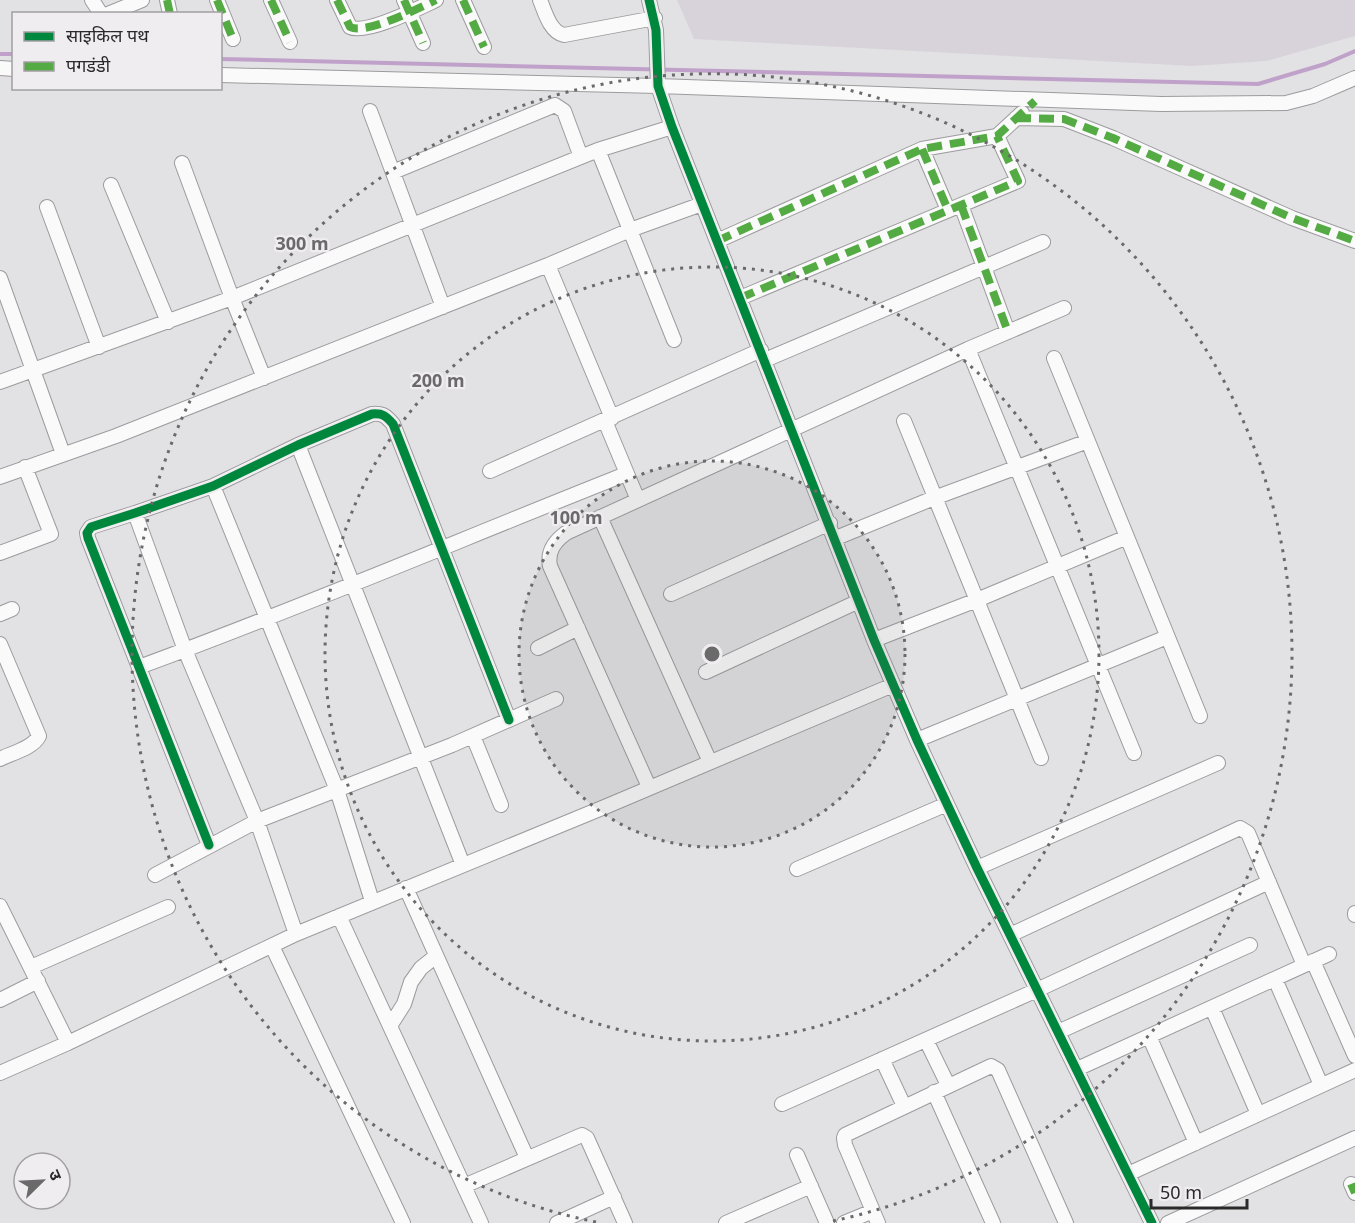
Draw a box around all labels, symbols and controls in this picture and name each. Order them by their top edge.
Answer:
legend [12,12,222,90]
text: साइकिल पथ [66,23,149,47]
text: पगडंडी [66,53,111,77]
text: 300 m [275,231,329,255]
text: 200 m [411,368,465,392]
text: 100 m [549,505,603,529]
centre of rings [702,644,722,664]
north arrow [12,1151,72,1211]
text: उ [44,1166,68,1184]
scale bar [1151,1172,1247,1210]
text: 50 m [1160,1180,1202,1204]

